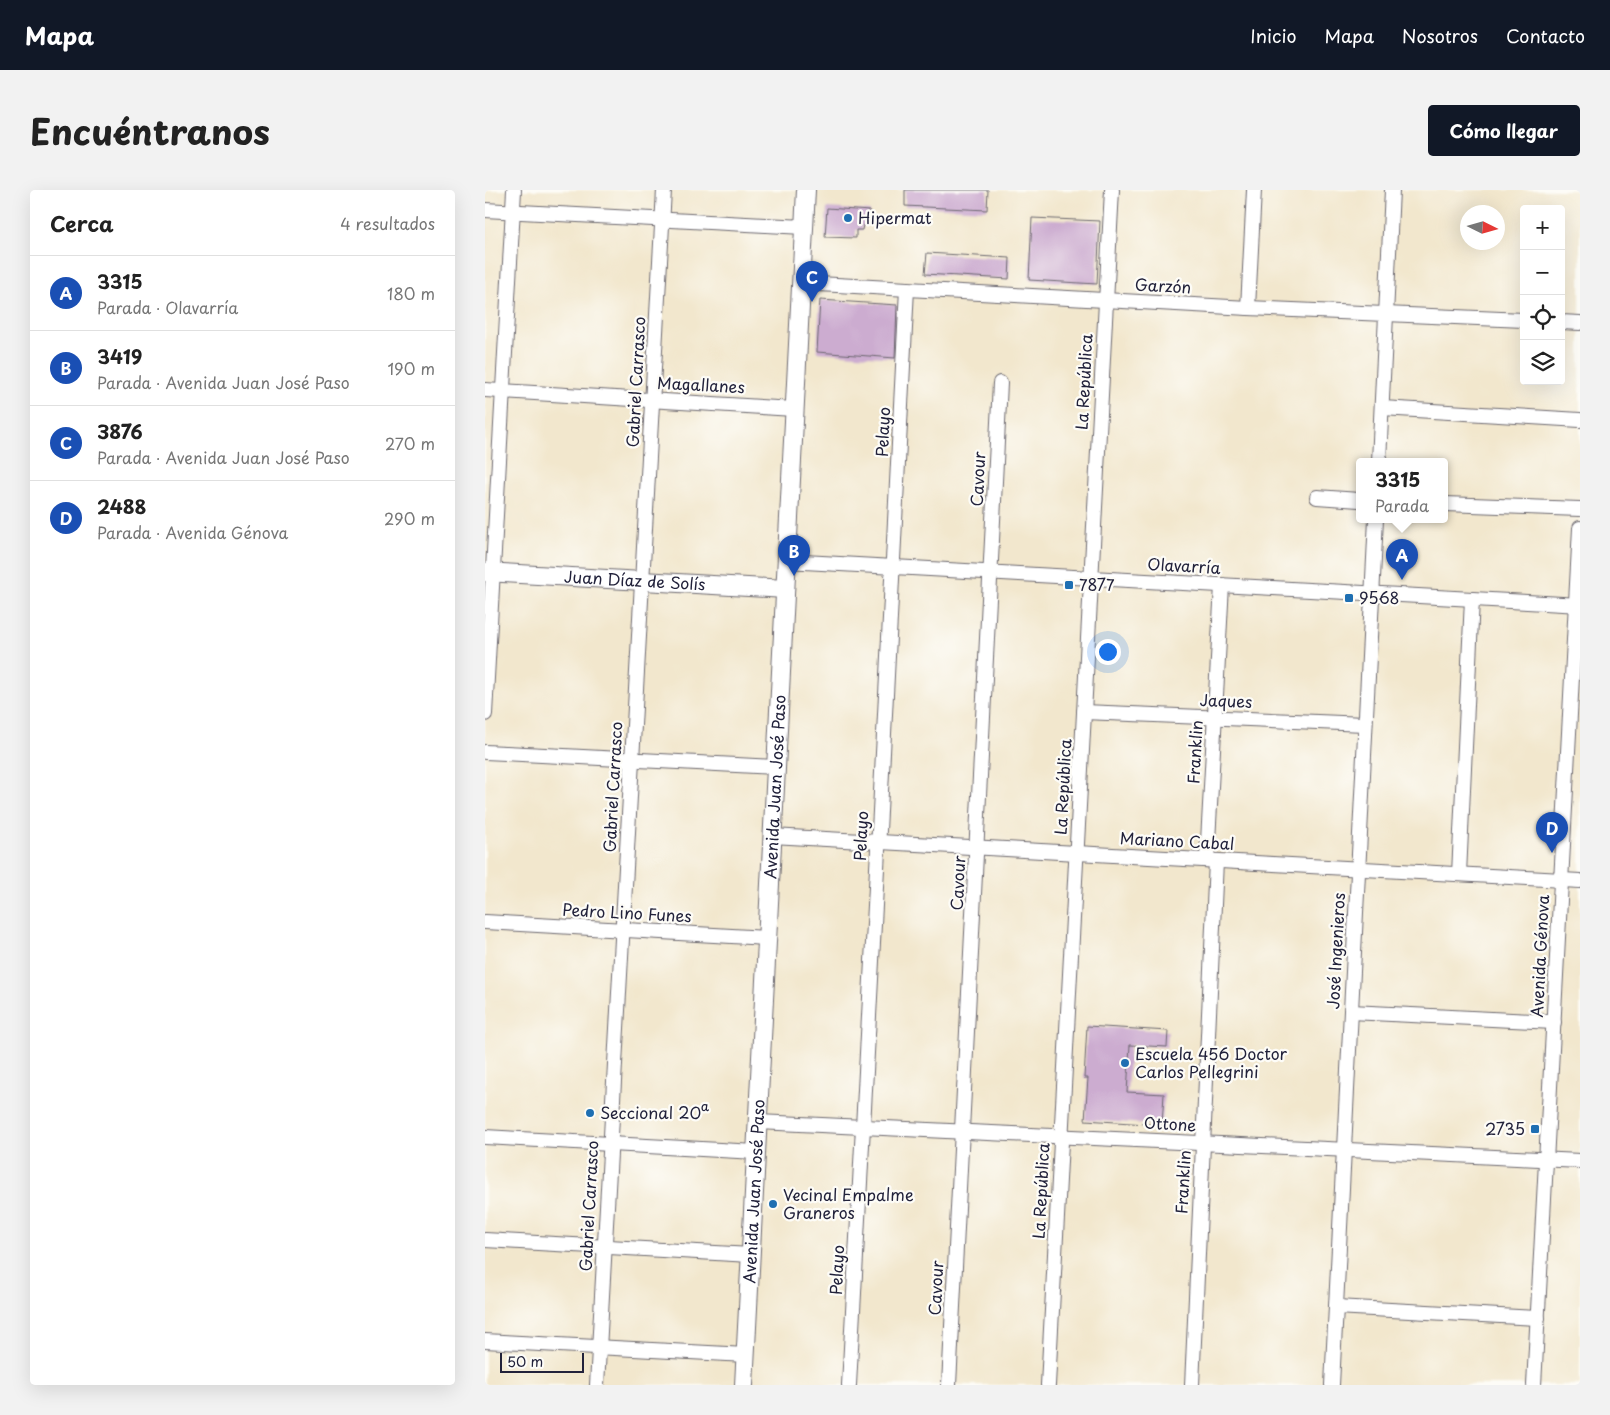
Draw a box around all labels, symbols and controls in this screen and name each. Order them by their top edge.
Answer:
text: Mapa [25,17,94,53]
text: Inicio [1250,22,1297,49]
text: Mapa [1325,22,1374,49]
text: Nosotros [1402,22,1478,49]
text: Contacto [1506,22,1585,49]
text: Encuéntranos [30,104,270,157]
button: Cómo llegar [1428,105,1580,156]
place label: Hipermat [858,205,932,229]
north arrow [1460,205,1505,250]
map controls [1520,205,1565,385]
button: + [1520,205,1565,250]
text: Cerca [50,207,114,239]
text: 4 resultados [340,211,435,235]
marker: Hipermat [842,212,854,224]
button: − [1520,250,1565,295]
pin: C [796,261,828,302]
text: 3315 [97,267,143,295]
street label: Garzón [1134,272,1192,298]
text: A [60,281,72,305]
text: 180 m [387,281,435,305]
text: Parada · Olavarría [97,295,238,319]
button: locate [1520,295,1565,340]
street label: Gabriel Carrasco [620,316,650,448]
street label: La República [1069,333,1098,431]
button: layers [1520,340,1565,385]
text: 3419 [97,342,142,370]
text: B [61,356,71,380]
text: 190 m [387,356,435,380]
text: Parada · Avenida Juan José Paso [97,370,350,394]
street label: Magallanes [657,370,746,398]
street label: Pelayo [869,406,895,458]
text: 3876 [97,417,143,445]
text: C [60,431,72,455]
text: 270 m [385,431,435,455]
text: Parada · Avenida Juan José Paso [97,445,350,469]
street label: Cavour [964,450,990,507]
popup [1356,458,1448,523]
text: 3315 [1375,465,1421,493]
text: 2488 [97,492,147,520]
text: Parada [1375,493,1429,517]
text: D [60,506,72,530]
text: 290 m [384,506,435,530]
text: Parada · Avenida Génova [97,520,288,544]
pin: B [778,535,810,576]
pin: A [1386,539,1418,580]
street label: Olavarría [1147,551,1221,579]
street label: Juan Díaz de Solís [563,564,706,595]
place label: 7877 [1079,572,1115,596]
marker: 7877 [1063,579,1075,591]
place label: 9568 [1359,585,1400,609]
marker: 9568 [1343,592,1355,604]
your location [1095,639,1121,665]
street label: Jaques [1199,687,1253,713]
street label: Avenida Juan José Paso [757,694,791,879]
street label: Franklin [1180,720,1208,784]
street label: Gabriel Carrasco [597,721,627,853]
street label: La República [1048,738,1077,836]
street label: Pelayo [847,810,873,862]
pin: D [1536,812,1568,853]
street label: Mariano Cabal [1119,825,1235,855]
street label: Cavour [944,854,970,911]
street label: José Ingenieros [1320,892,1350,1010]
street label: Avenida Génova [1524,894,1554,1018]
street label: Pedro Lino Funes [562,897,692,927]
place label: Escuela 456 Doctor Carlos Pellegrini [1135,1041,1288,1083]
marker: Escuela 456 Doctor Carlos Pellegrini [1119,1057,1131,1069]
street label: Avenida Juan José Paso [736,1098,770,1284]
place label: Seccional 20ª [600,1100,709,1124]
marker: Seccional 20ª [584,1107,596,1119]
street label: Ottone [1143,1110,1197,1136]
place label: 2735 [1485,1116,1525,1140]
marker: 2735 [1529,1123,1541,1135]
street label: Gabriel Carrasco [573,1140,603,1272]
street label: La República [1026,1142,1055,1240]
street label: Franklin [1168,1150,1196,1214]
place label: Vecinal Empalme Graneros [783,1182,914,1224]
marker: Vecinal Empalme Graneros [767,1198,779,1210]
street label: Pelayo [823,1244,849,1296]
street label: Cavour [922,1259,948,1316]
scale bar [500,1350,584,1373]
text: 50 m [507,1351,543,1372]

